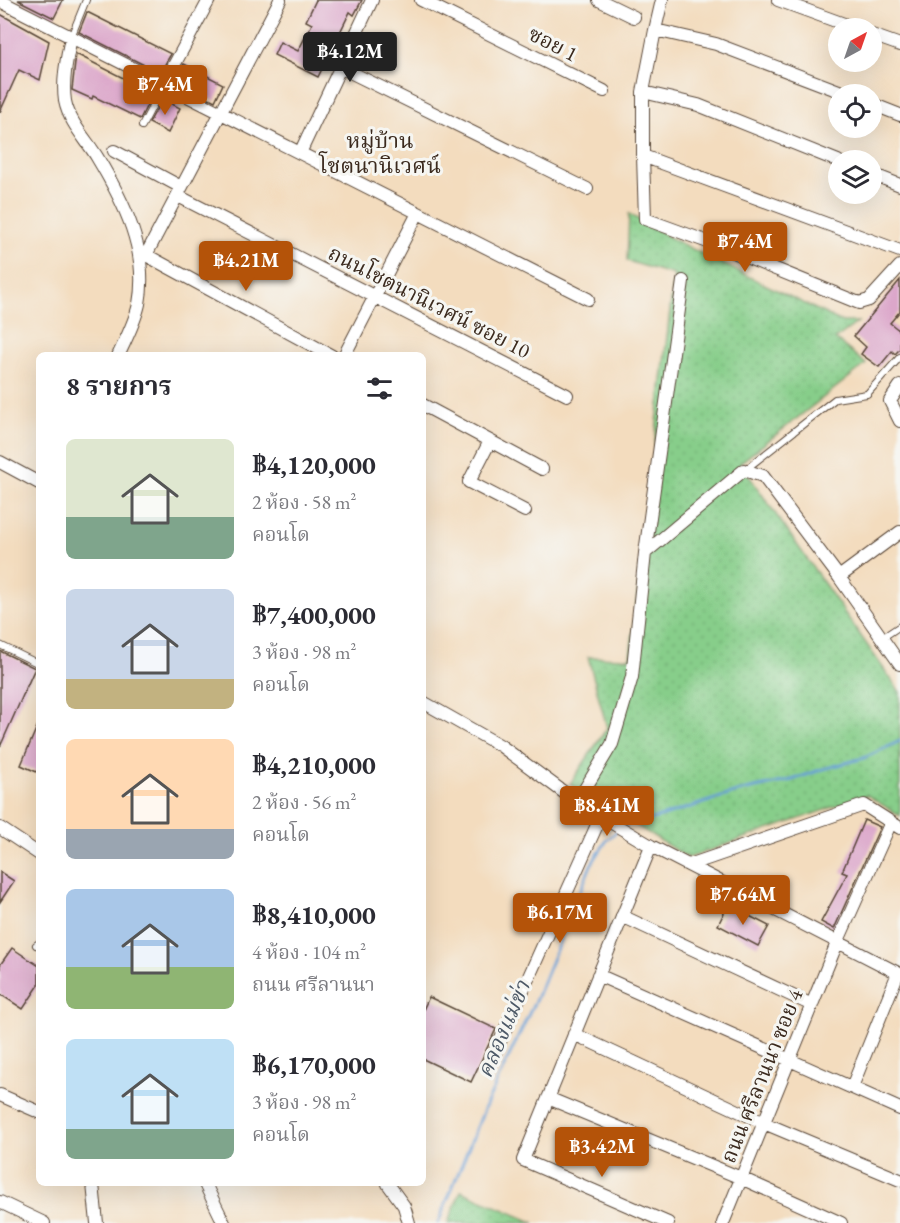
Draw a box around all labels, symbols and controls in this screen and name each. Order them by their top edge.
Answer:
north arrow [828,18,882,72]
map controls [828,18,882,204]
street label: ซอย 1 [524,20,582,67]
pin: ฿4.12M [301,32,399,83]
text: ฿4.12M [317,38,383,64]
pin: ฿7.4M [123,65,207,116]
text: ฿7.4M [137,71,193,97]
button: locate [828,84,882,138]
district label: หมู่บ้าน โชตนานิเวศน์ [318,126,441,180]
button: layers [828,150,882,204]
pin: ฿7.4M [703,222,787,273]
text: ฿7.4M [717,228,773,254]
street label: ถนนโชตนานิเวศน์ ซอย 10 [324,238,535,364]
pin: ฿4.21M [197,241,295,292]
text: ฿4.21M [213,247,279,273]
text: 8 รายการ [66,369,172,403]
icon: filters [363,372,396,405]
text: ฿4,120,000 [252,448,376,482]
icon: home [114,463,186,535]
text: 2 ห้อง · 58 m² [252,489,357,515]
text: คอนโด [252,521,310,547]
text: ฿7,400,000 [252,598,376,632]
icon: home [114,613,186,685]
text: 3 ห้อง · 98 m² [252,639,357,665]
text: คอนโด [252,671,310,697]
text: ฿4,210,000 [252,748,376,782]
icon: home [114,763,186,835]
pin: ฿8.41M [558,786,656,837]
text: 2 ห้อง · 56 m² [252,789,357,815]
text: ฿8.41M [574,792,640,818]
text: คอนโด [252,821,310,847]
pin: ฿7.64M [694,875,792,926]
text: ฿7.64M [710,881,776,907]
pin: ฿6.17M [511,893,609,944]
text: ฿8,410,000 [252,898,376,932]
text: ฿6.17M [527,899,593,925]
icon: home [114,913,186,985]
text: 4 ห้อง · 104 m² [252,939,366,965]
text: ถนน ศรีลานนา [252,971,375,997]
water label: คลองแม่ข่า [470,975,537,1082]
street label: ถนน ศรีลานนา ซอย 4 [714,984,809,1167]
text: ฿6,170,000 [252,1048,376,1082]
icon: home [114,1063,186,1135]
text: 3 ห้อง · 98 m² [252,1089,357,1115]
text: คอนโด [252,1121,310,1147]
pin: ฿3.42M [553,1127,651,1178]
text: ฿3.42M [569,1133,635,1159]

